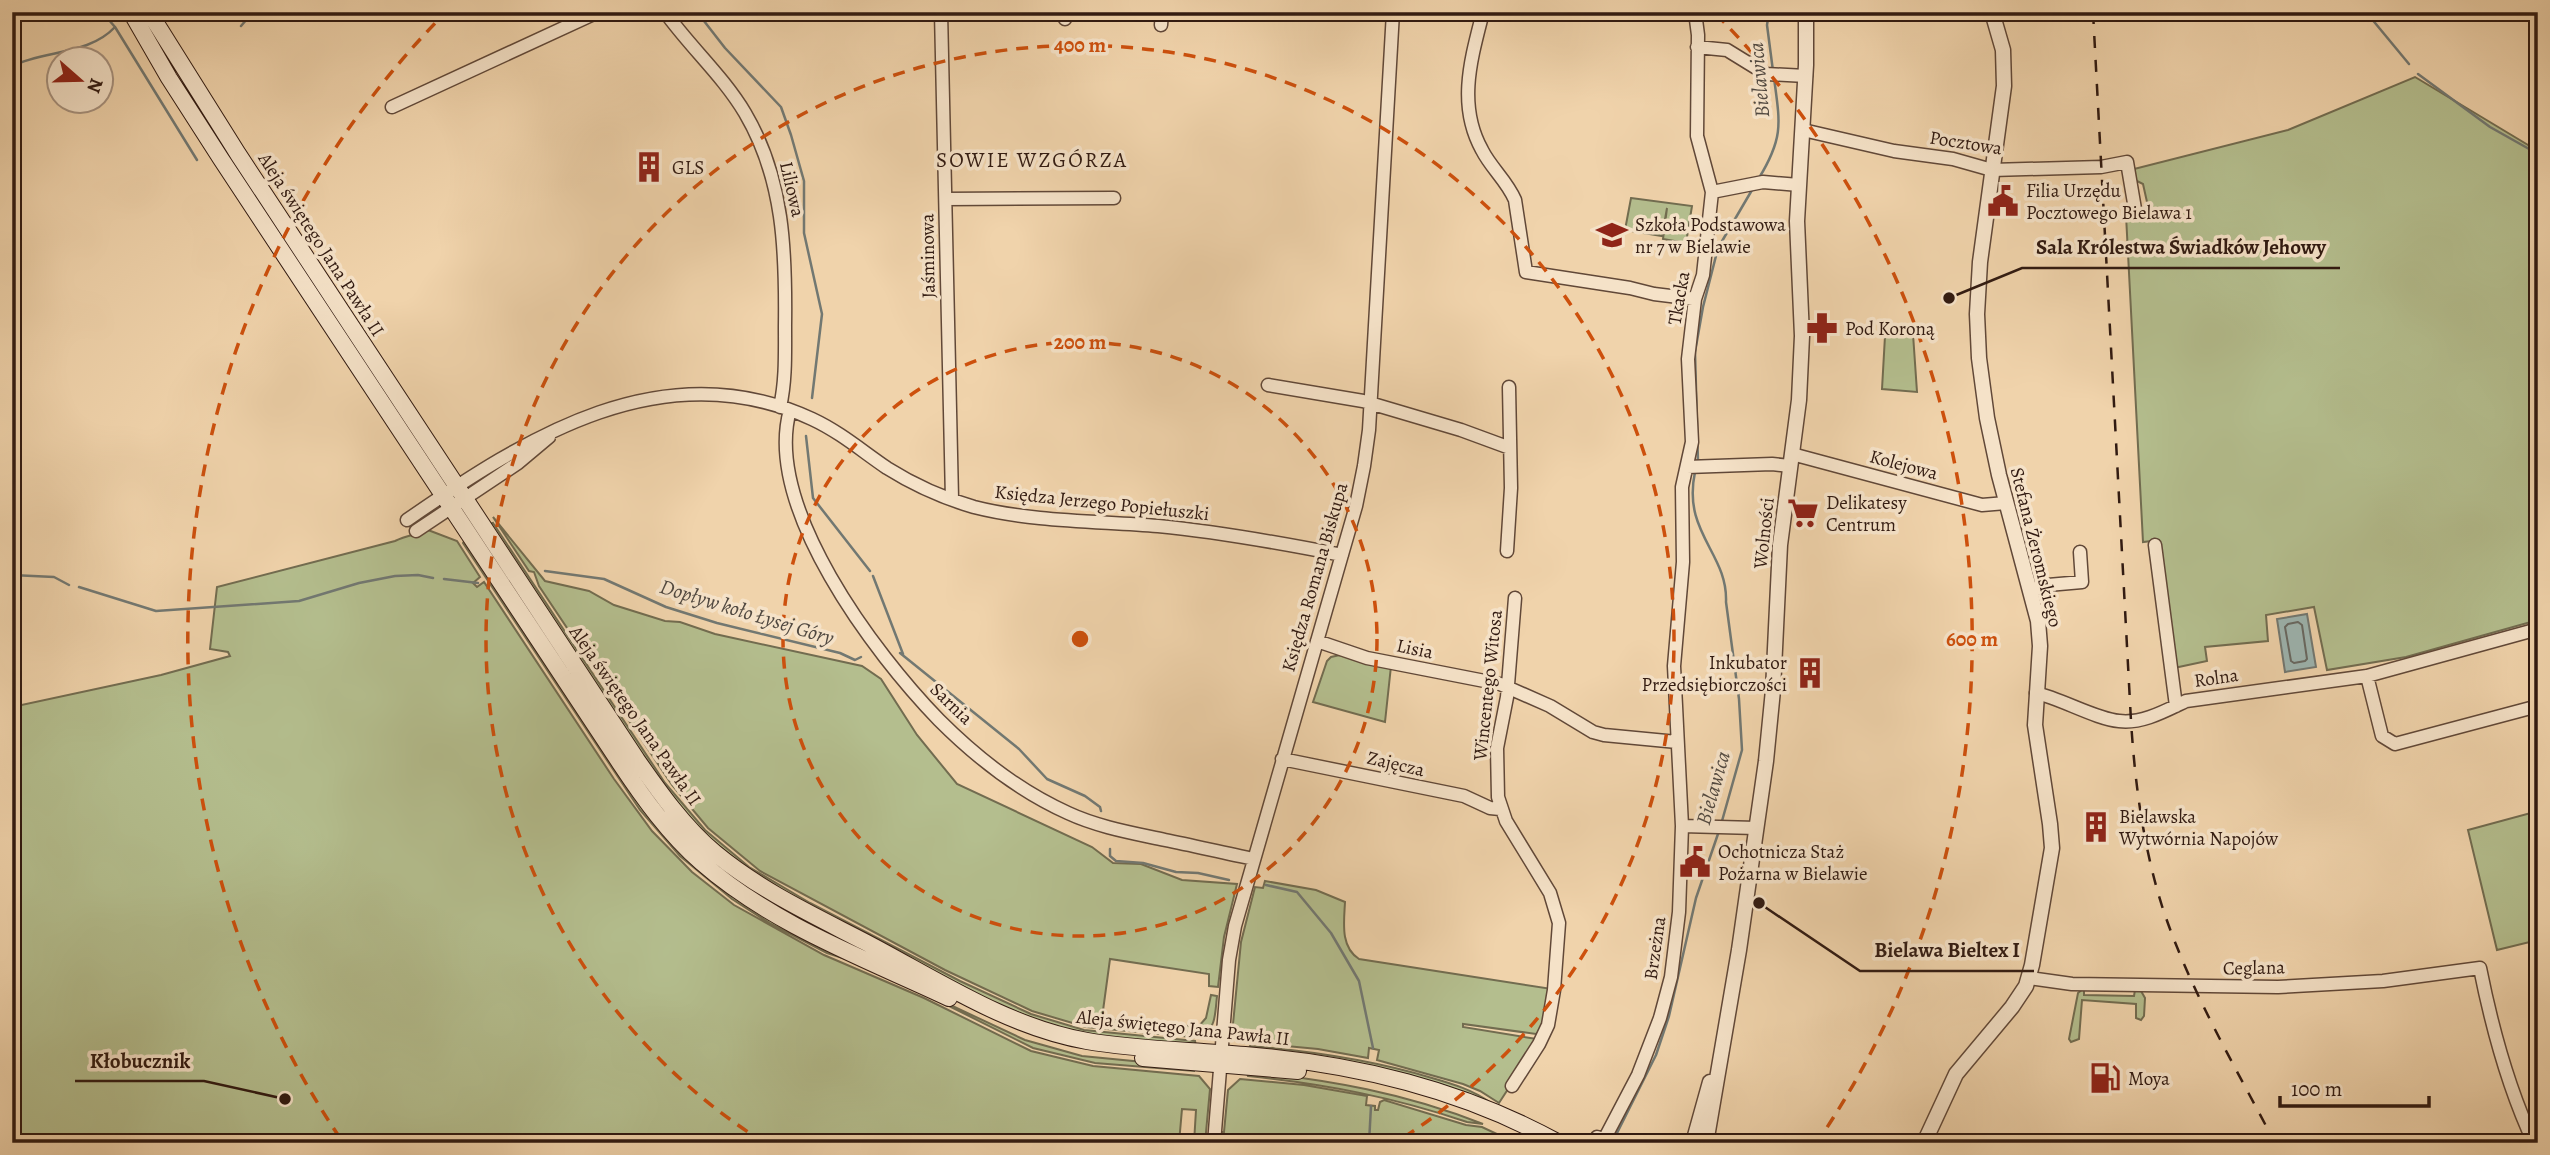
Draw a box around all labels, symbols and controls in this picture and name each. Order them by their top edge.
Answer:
text: 400 m [1054,31,1107,59]
water label: Bielawica [1742,41,1776,119]
north arrow [46,46,116,116]
text: N [80,75,110,97]
street label: Pocztowa [1928,124,2004,162]
district label: SOWIE WZGÓRZA [936,146,1128,174]
street label: Aleja świętego Jana Pawła II [251,147,390,342]
building icon: GLS [632,150,666,184]
place label: GLS [672,155,704,181]
street label: Liliowa [773,159,811,220]
place label: Filia Urzędu Pocztowego Bielawa 1 [2026,178,2192,226]
public building icon: Filia Urzędu Pocztowego Bielawa 1 [1986,184,2020,218]
place label: Szkoła Podstawowa nr 7 w Bielawie [1635,212,1786,260]
street label: Jaśminowa [914,213,942,299]
school or university icon: Szkoła Podstawowa nr 7 w Bielawie [1595,218,1629,252]
callout: Sala Królestwa Świadków Jehowy [2022,226,2340,268]
text: Sala Królestwa Świadków Jehowy [2036,233,2327,261]
street label: Tkacka [1661,269,1697,327]
pharmacy icon: Pod Koroną [1805,311,1839,345]
place label: Pod Koroną [1845,316,1935,342]
text: 200 m [1054,328,1107,356]
street label: Kolejowa [1867,443,1941,487]
street label: Stefana Żeromskiego [2004,465,2068,630]
street label: Księdza Jerzego Popiełuszki [993,479,1210,527]
street label: Księdza Romana Biskupa [1275,479,1355,675]
place label: Delikatesy Centrum [1826,490,1907,538]
street label: Wolności [1747,496,1781,571]
supermarket icon: Delikatesy Centrum [1786,496,1820,530]
water label: Dopływ koło Łysej Góry [657,572,837,652]
street label: Wincentego Witosa [1467,608,1509,763]
street label: Aleja świętego Jana Pawła II [562,619,707,811]
text: 600 m [1946,625,1998,653]
centre of rings [1068,627,1092,651]
street label: Lisia [1394,632,1436,666]
place label: Inkubator Przedsiębiorczości [1642,650,1787,698]
building icon: Inkubator Przedsiębiorczości [1793,656,1827,690]
street label: Rolna [2192,662,2240,694]
street label: Sarnia [924,677,979,731]
street label: Zajęcza [1364,745,1427,783]
water label: Bielawica [1689,748,1737,828]
place label: Bielawska Wytwórnia Napojów [2118,804,2279,852]
building icon: Bielawska Wytwórnia Napojów [2079,810,2113,844]
place label: Ochotnicza Staż Pożarna w Bielawie [1718,839,1868,887]
public building icon: Ochotnicza Staż Pożarna w Bielawie [1678,845,1712,879]
street label: Brzeżna [1638,915,1672,981]
callout: Bielawa Bieltex I [1860,929,2034,971]
text: Bielawa Bieltex I [1874,936,2020,964]
street label: Ceglana [2223,954,2285,982]
street label: Aleja świętego Jana Pawła II [1074,1004,1291,1052]
callout: Kłobucznik [75,1039,204,1081]
text: Kłobucznik [90,1047,190,1075]
fuel station icon: Moya [2088,1061,2122,1095]
scale bar [2280,1064,2429,1108]
place label: Moya [2128,1066,2170,1092]
text: 100 m [2291,1075,2342,1103]

